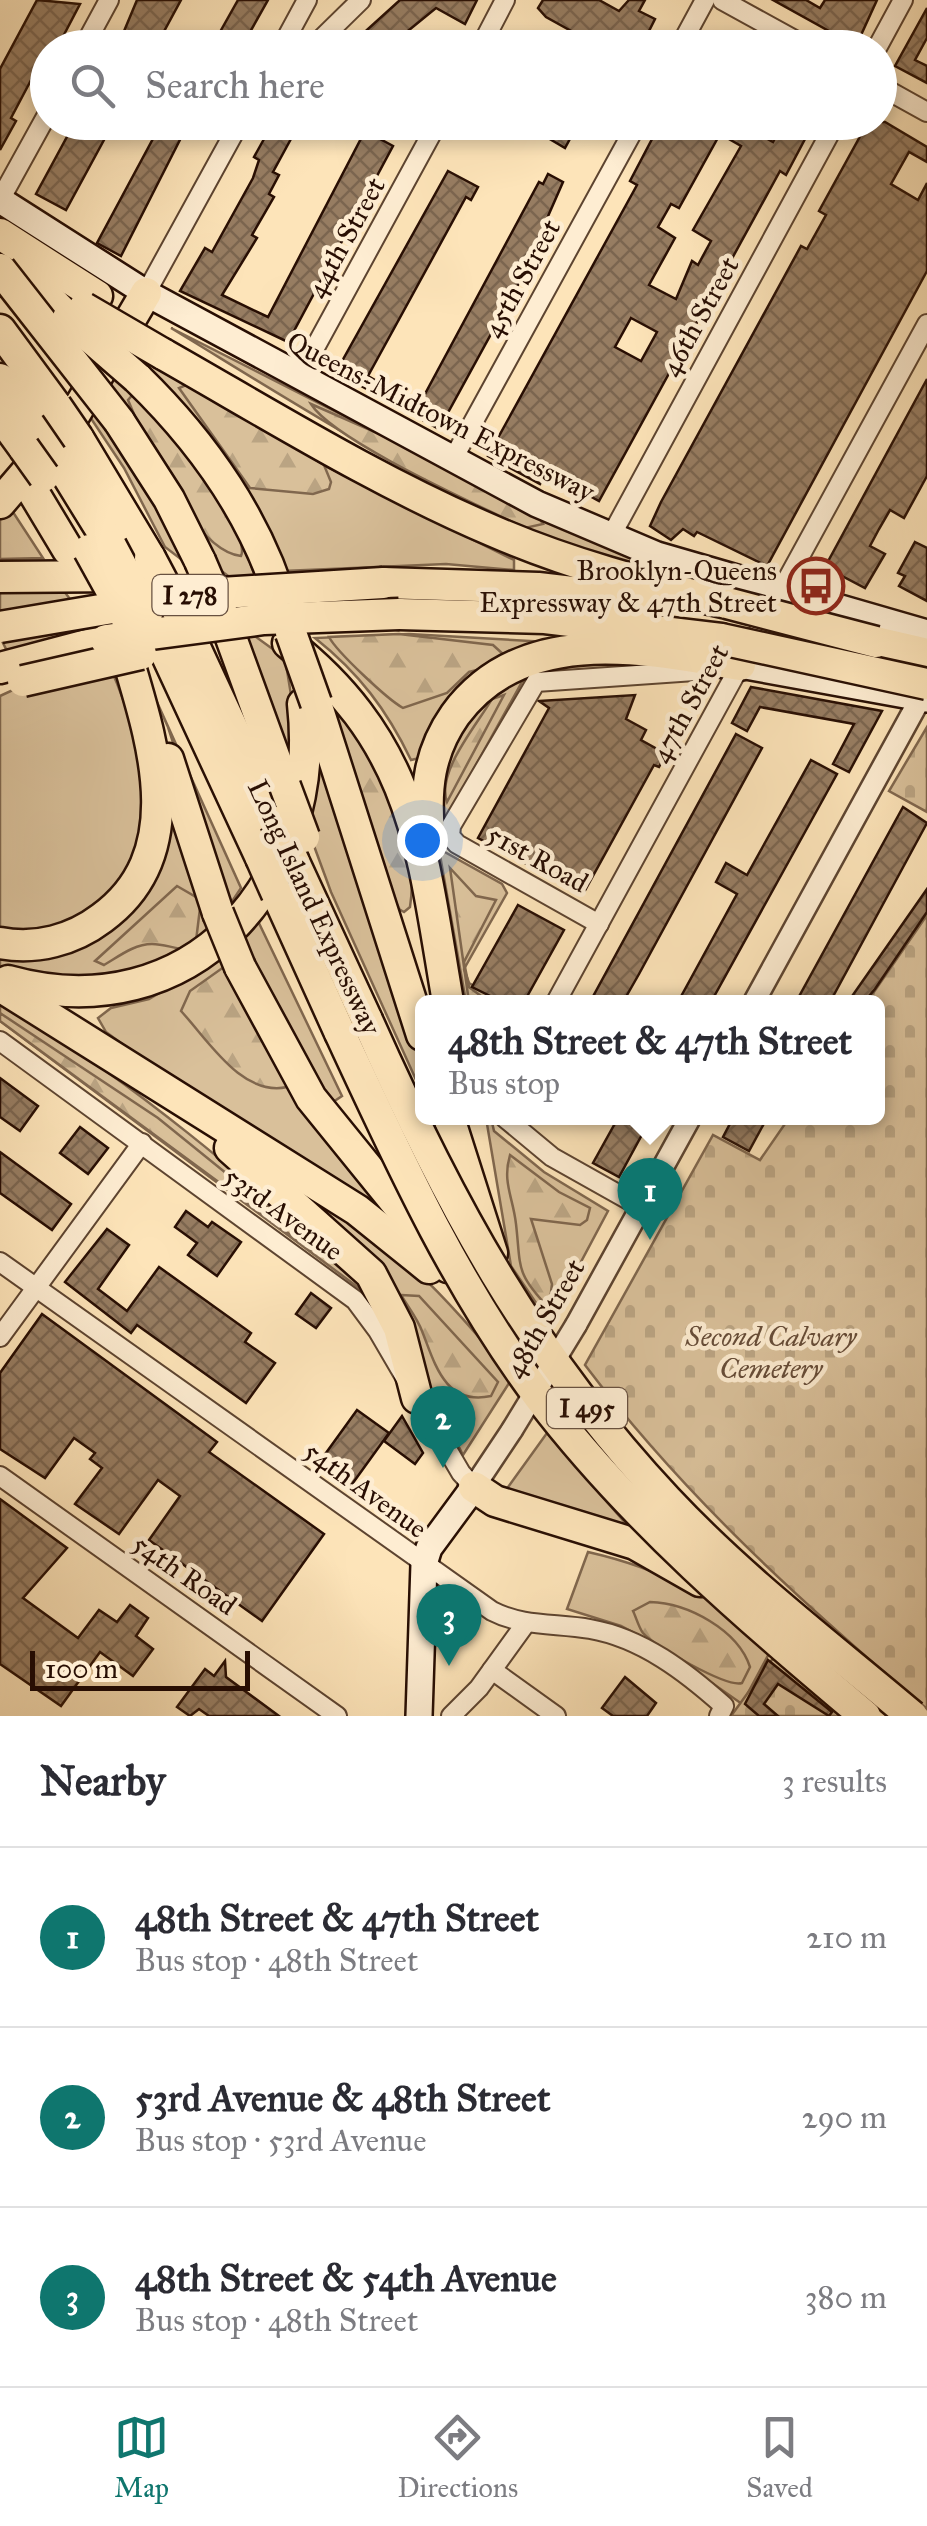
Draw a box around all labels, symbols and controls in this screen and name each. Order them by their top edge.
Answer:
search box [30,30,897,140]
icon: search [65,58,120,113]
text: Search here [145,62,325,108]
street label: 44th Street [298,171,393,304]
street label: 45th Street [475,213,568,343]
street label: 46th Street [652,250,747,382]
street label: Queens-Midtown Expressway [281,324,601,510]
place label: Brooklyn-Queens Expressway & 47th Street [479,553,777,620]
bus stop icon: Brooklyn-Queens Expressway & 47th Street [786,556,846,616]
road number: I 278 [152,575,228,615]
street label: 47th Street [643,638,736,769]
street label: Long Island Expressway [240,774,389,1041]
your location [397,815,448,866]
street label: 51st Road [481,816,594,900]
popup [415,995,885,1125]
text: 48th Street & 47th Street [448,1018,852,1064]
text: Bus stop [448,1064,560,1103]
street label: 53rd Avenue [217,1158,350,1268]
pin: 1 [618,1158,682,1240]
street label: 48th Street [496,1252,593,1384]
park label: Second Calvary Cemetery [685,1319,858,1386]
pin: 2 [410,1386,476,1468]
road number: I 495 [547,1388,627,1428]
street label: 54th Avenue [297,1433,434,1546]
street label: 54th Road [126,1526,244,1623]
pin: 3 [416,1584,482,1666]
scale bar [30,1646,250,1690]
text: 100 m [45,1651,118,1686]
text: Nearby [40,1755,165,1807]
text: 3 results [782,1762,887,1801]
text: 48th Street & 47th Street [135,1895,539,1941]
text: 1 [66,1918,79,1957]
text: 210 m [806,1918,887,1957]
text: Bus stop · 48th Street [135,1941,418,1980]
text: 53rd Avenue & 48th Street [135,2075,550,2121]
text: 2 [65,2098,80,2137]
text: 290 m [802,2098,887,2137]
text: Bus stop · 53rd Avenue [135,2121,426,2160]
text: 48th Street & 54th Avenue [135,2255,557,2301]
text: 3 [66,2278,79,2317]
text: 380 m [805,2278,887,2317]
text: Bus stop · 48th Street [135,2301,418,2340]
tab: Map [114,2410,169,2505]
tab: Directions [397,2410,518,2505]
tab: Saved [746,2410,813,2505]

